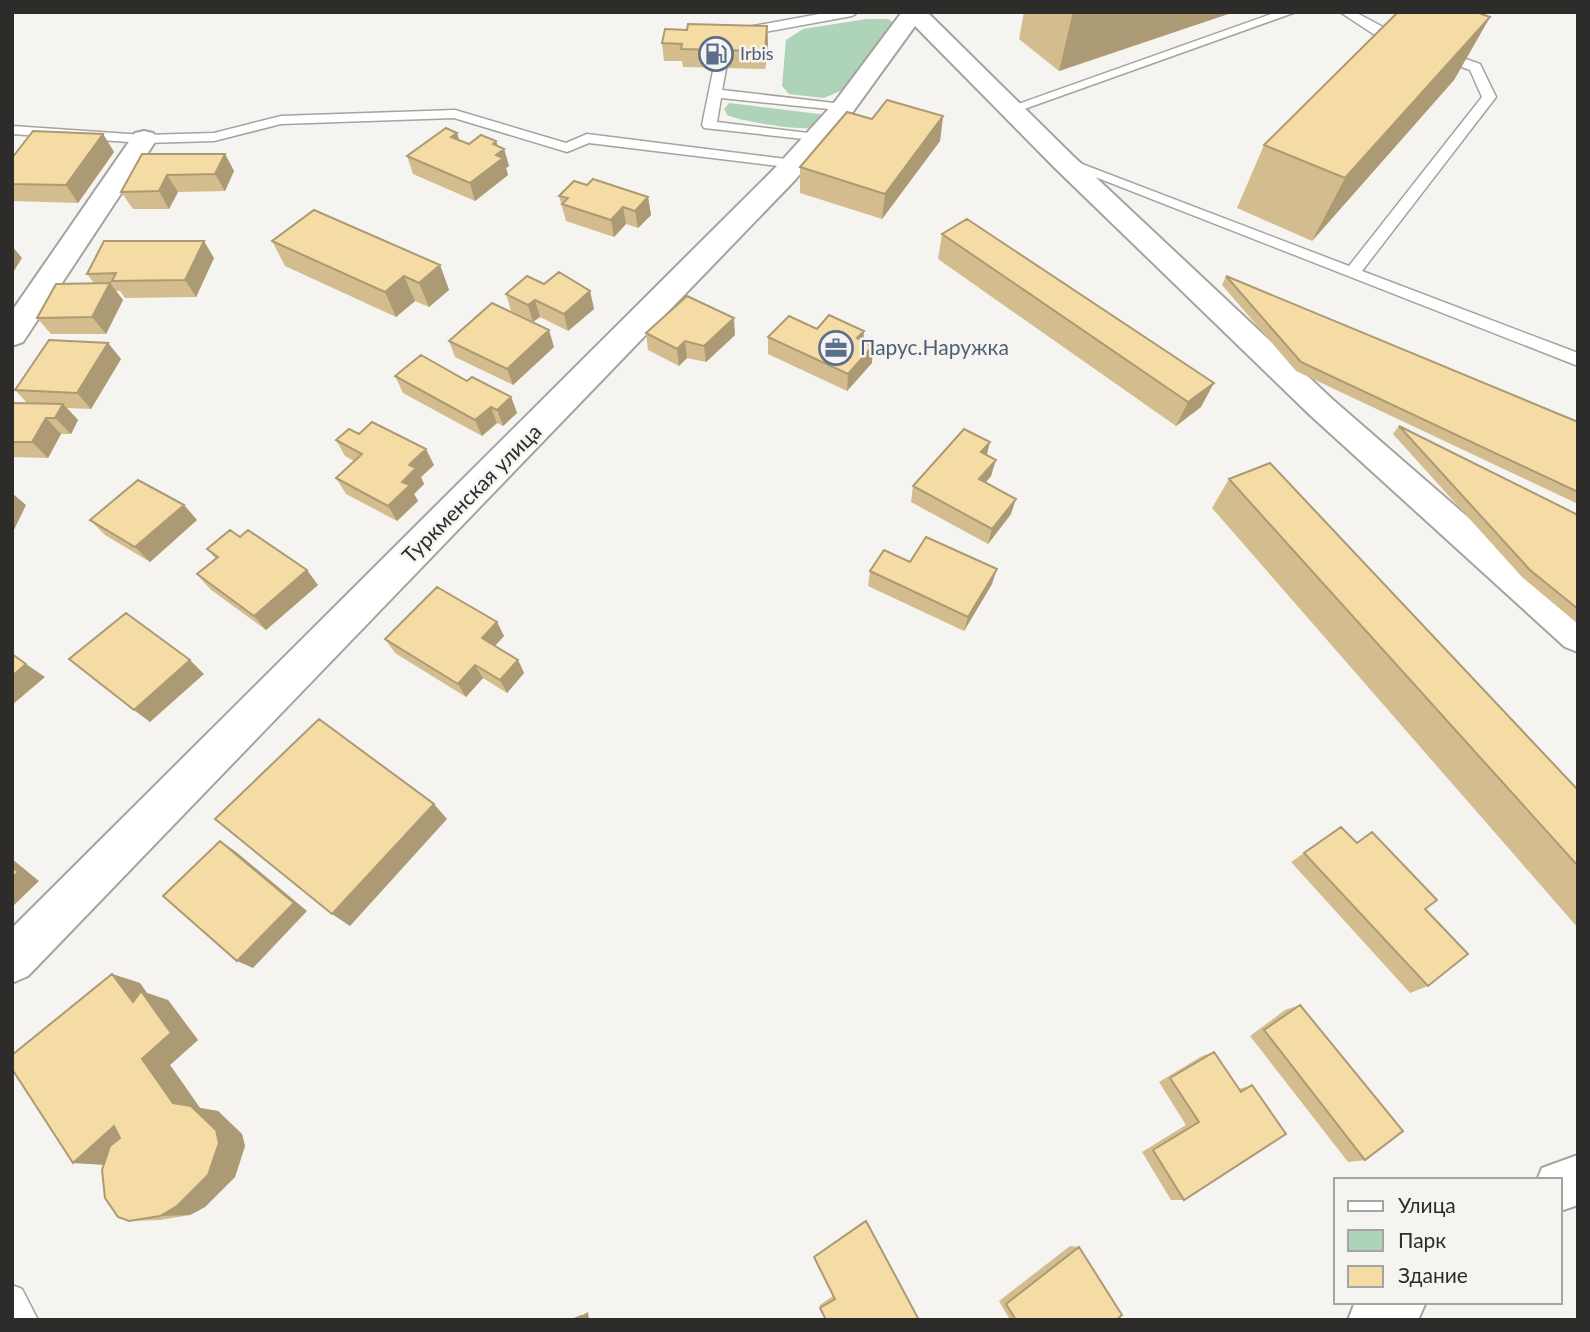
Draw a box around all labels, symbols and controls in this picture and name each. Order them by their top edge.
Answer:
fuel station icon: Irbis [697,35,735,73]
place label: Irbis [740,42,774,64]
office icon: Парус.Наружка [817,329,855,367]
place label: Парус.Наружка [860,334,1009,359]
street label: Туркменская улица [396,418,546,568]
legend [1334,1178,1562,1304]
text: Улица [1398,1192,1456,1217]
text: Парк [1398,1227,1446,1252]
text: Здание [1398,1262,1468,1287]

